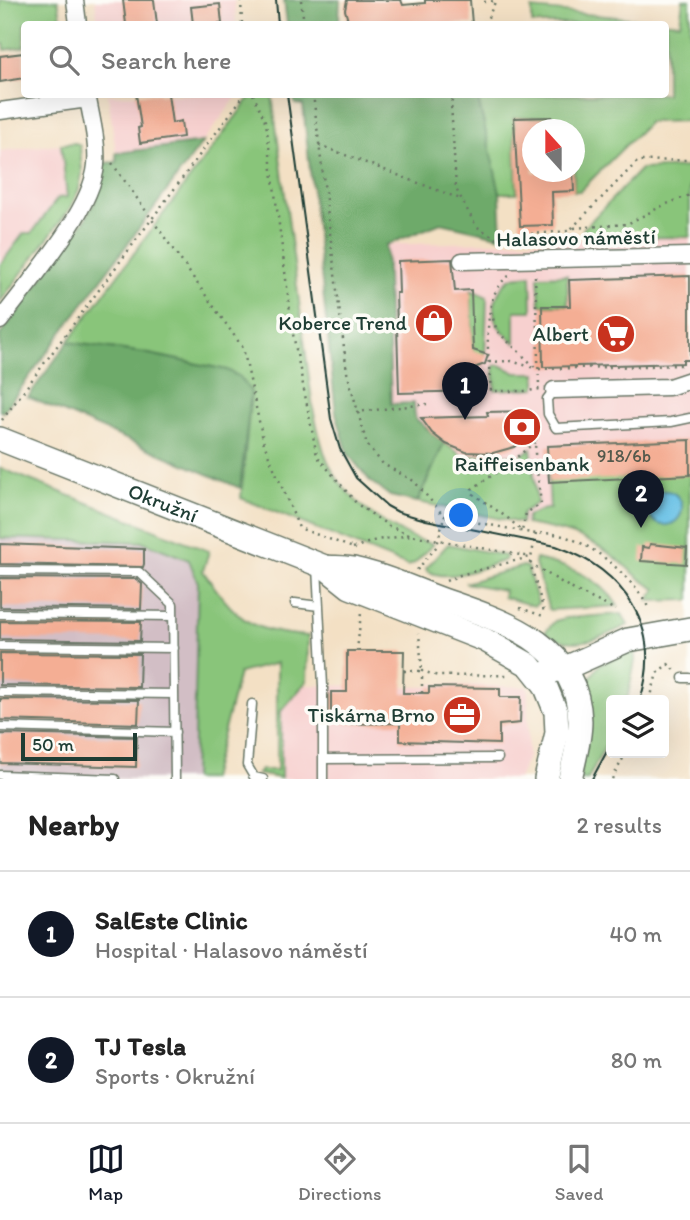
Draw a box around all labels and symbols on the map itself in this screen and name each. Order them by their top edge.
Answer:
north arrow [522,119,585,182]
street label: Halasovo náměstí [496,224,657,251]
shop icon: Koberce Trend [413,302,455,344]
place label: Koberce Trend [278,310,408,335]
supermarket icon: Albert [595,313,637,355]
place label: Albert [532,321,589,346]
pin: 1 [442,362,488,420]
bank icon: Raiffeisenbank [501,406,543,448]
house number: 918/6b [597,445,651,467]
place label: Raiffeisenbank [455,451,590,476]
pin: 2 [618,470,664,528]
street label: Okružní [125,478,202,528]
your location [444,498,478,532]
office icon: Tiskárna Brno [441,694,483,736]
place label: Tiskárna Brno [308,702,435,727]
scale bar [21,730,136,762]

